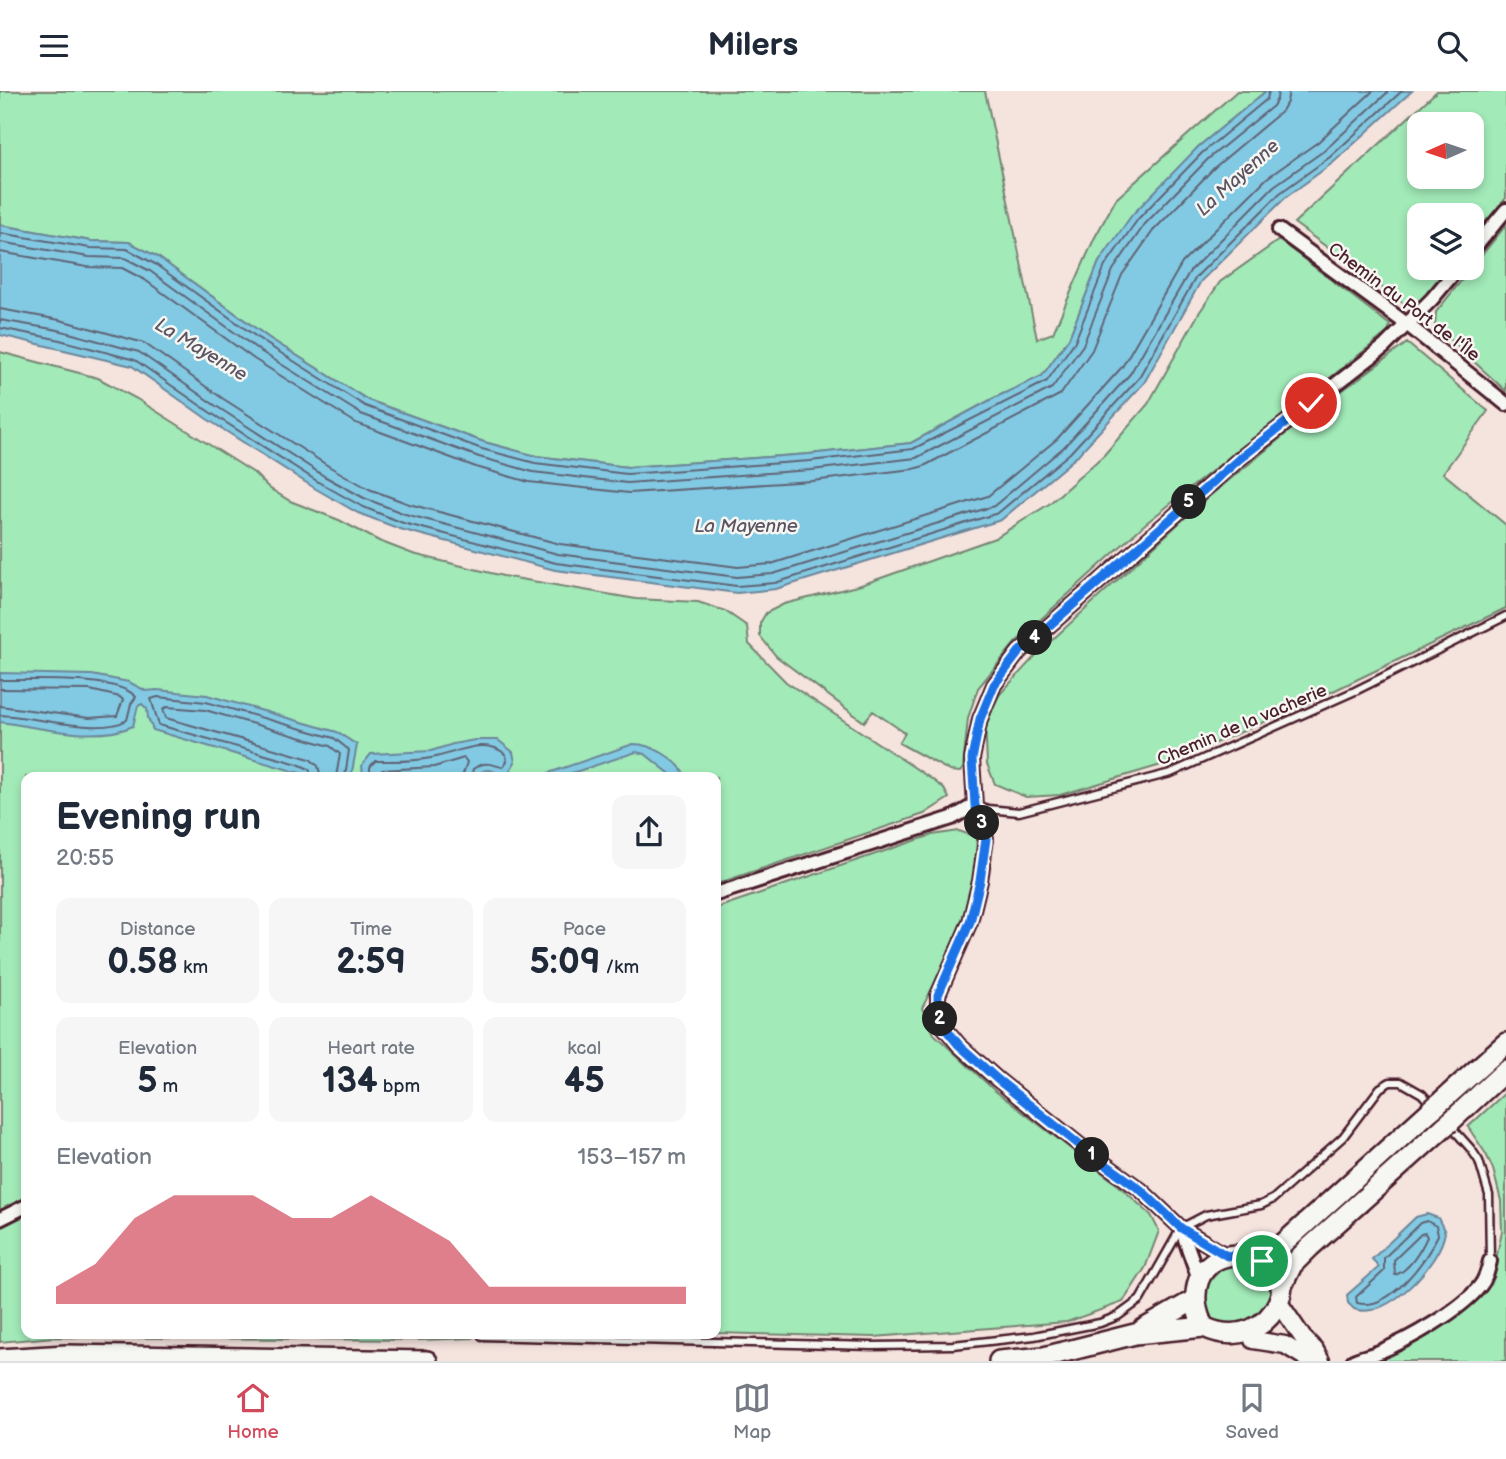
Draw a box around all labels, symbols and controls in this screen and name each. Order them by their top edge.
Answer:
text: Milers [708,26,798,65]
icon: menu [35,27,73,65]
icon: search [1433,27,1471,65]
north arrow [1407,112,1484,189]
map controls [1407,112,1484,280]
water label: La Mayenne [1192,135,1284,221]
button: layers [1407,203,1484,280]
street label: Chemin du Port de l'Île [1324,237,1485,366]
water label: La Mayenne [151,313,251,387]
pin [1281,373,1341,433]
icon: check [1292,384,1330,422]
pin: 5 [1172,485,1206,519]
text: 5 [1183,490,1194,513]
water label: La Mayenne [694,515,798,538]
pin: 4 [1018,621,1052,655]
text: 4 [1029,626,1040,649]
street label: Chemin de la vacherie [1154,680,1330,770]
text: Evening run [56,795,261,840]
button: share [612,795,686,869]
pin: 3 [964,805,1000,841]
text: 3 [976,811,987,834]
text: 20:55 [56,844,114,872]
text: Distance [120,918,196,941]
text: Time [350,918,392,941]
text: Pace [563,918,606,941]
text: 0.58 [107,941,178,984]
text: 2:59 [336,941,406,984]
text: 5:09 [529,941,600,984]
text: km [178,956,208,979]
text: /km [600,956,639,979]
pin: 2 [922,1002,958,1037]
text: 2 [934,1007,945,1030]
text: Elevation [118,1037,197,1060]
text: Heart rate [327,1037,415,1060]
text: kcal [567,1037,601,1060]
text: 5 [137,1060,157,1103]
text: 134 [322,1060,378,1103]
text: 45 [564,1060,605,1103]
text: m [157,1075,178,1098]
text: bpm [378,1075,420,1098]
pin: 1 [1074,1137,1110,1173]
text: Elevation [56,1143,152,1171]
text: 153–157 m [577,1143,686,1171]
text: 1 [1088,1143,1096,1166]
pin [1232,1231,1292,1291]
icon: arrive [1243,1242,1281,1280]
tab: Home [227,1379,279,1444]
tab: Map [733,1379,771,1444]
tab: Saved [1226,1379,1279,1444]

